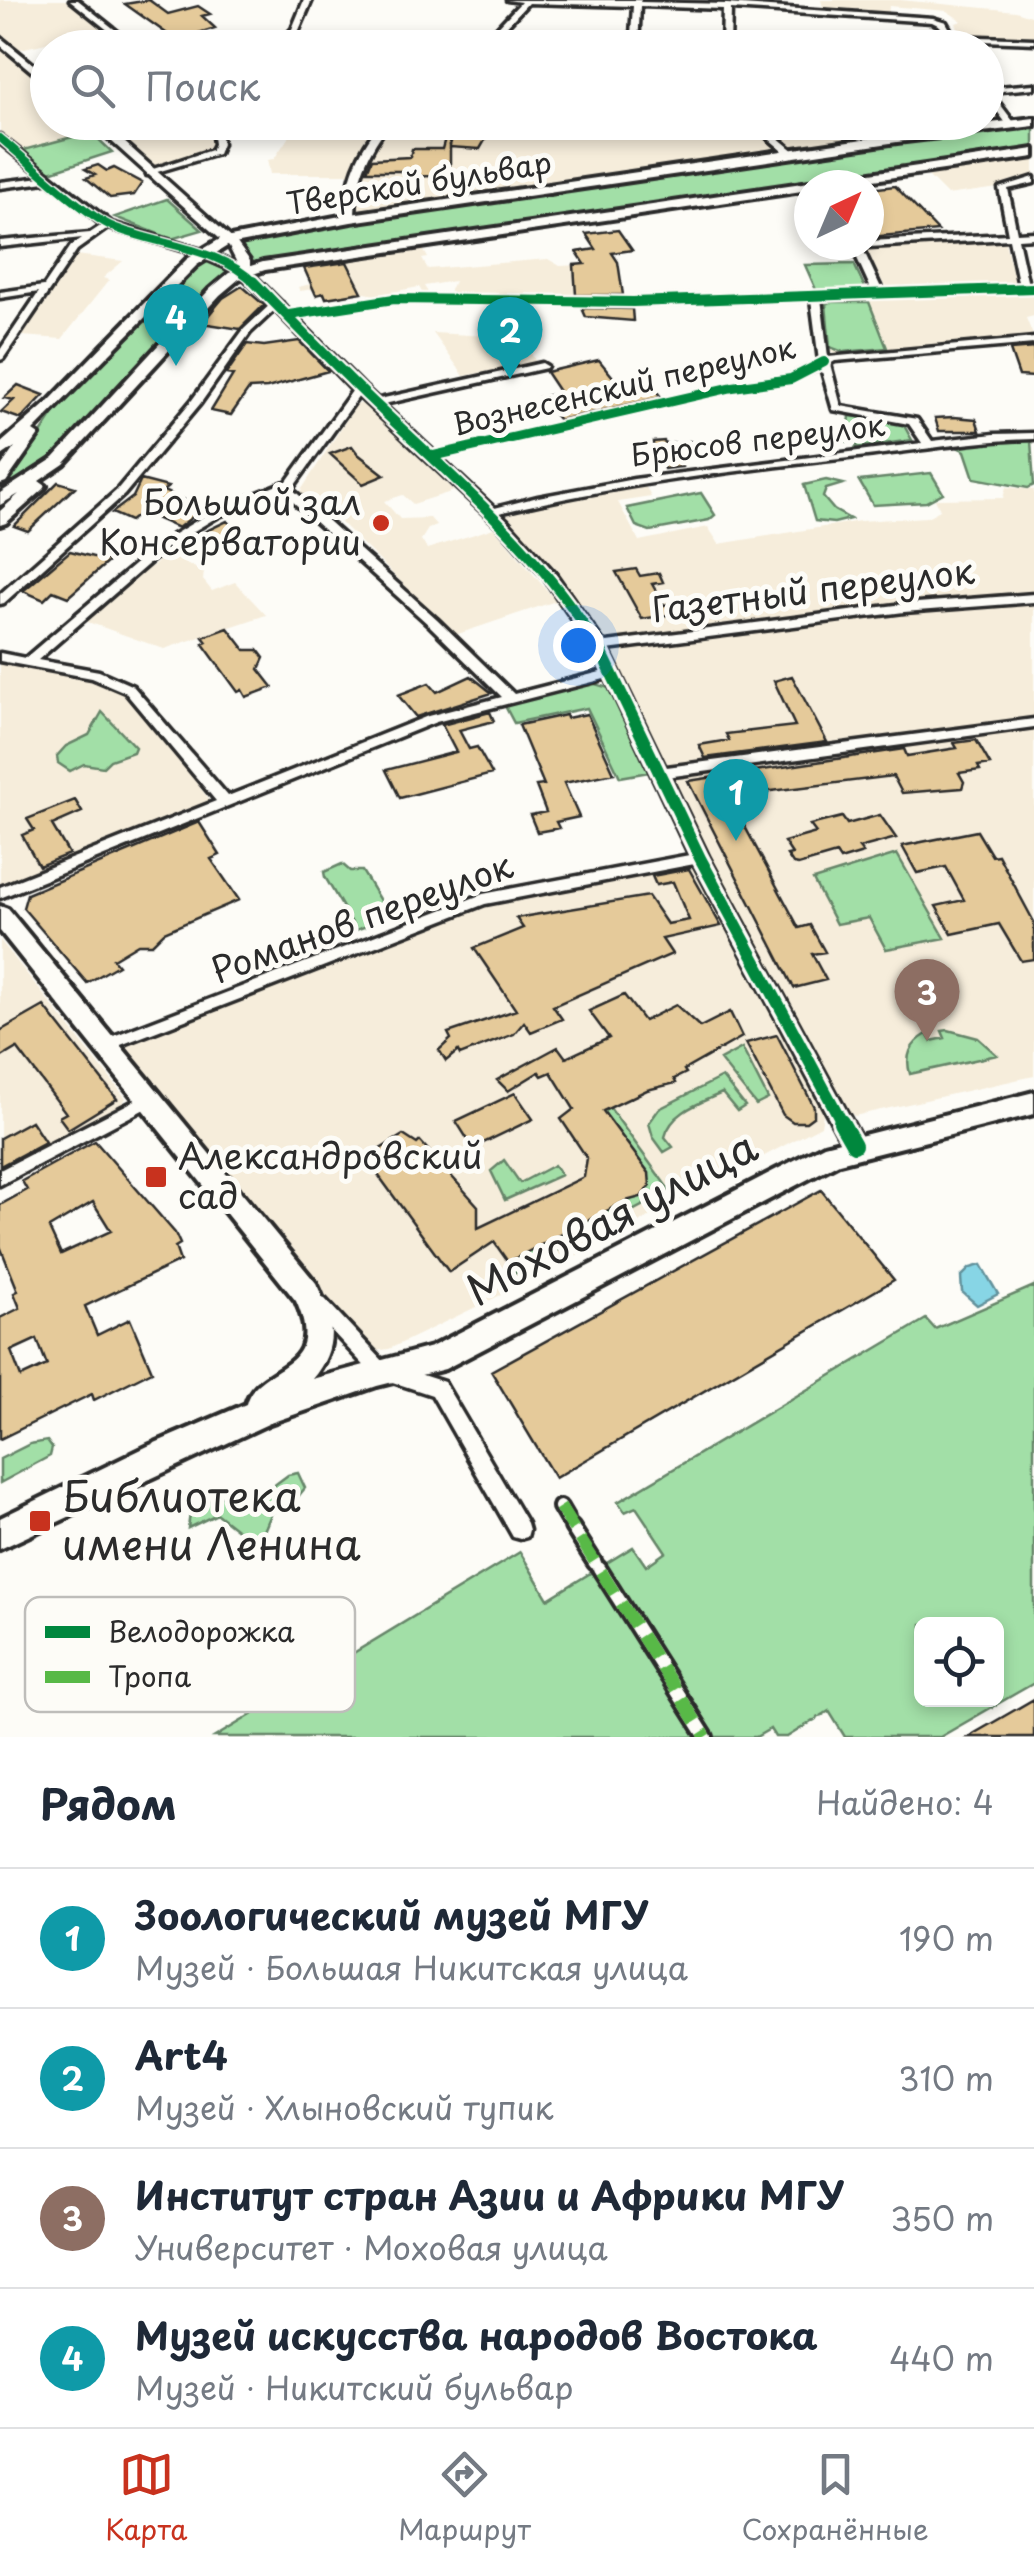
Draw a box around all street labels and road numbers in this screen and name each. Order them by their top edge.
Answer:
street label: Тверской бульвар [283,138,554,225]
street label: Вознесенский переулок [448,323,799,446]
street label: Брюсов переулок [628,401,887,476]
street label: Газетный переулок [648,542,977,635]
street label: Романов переулок [203,837,520,996]
street label: Моховая улица [454,1113,768,1320]

